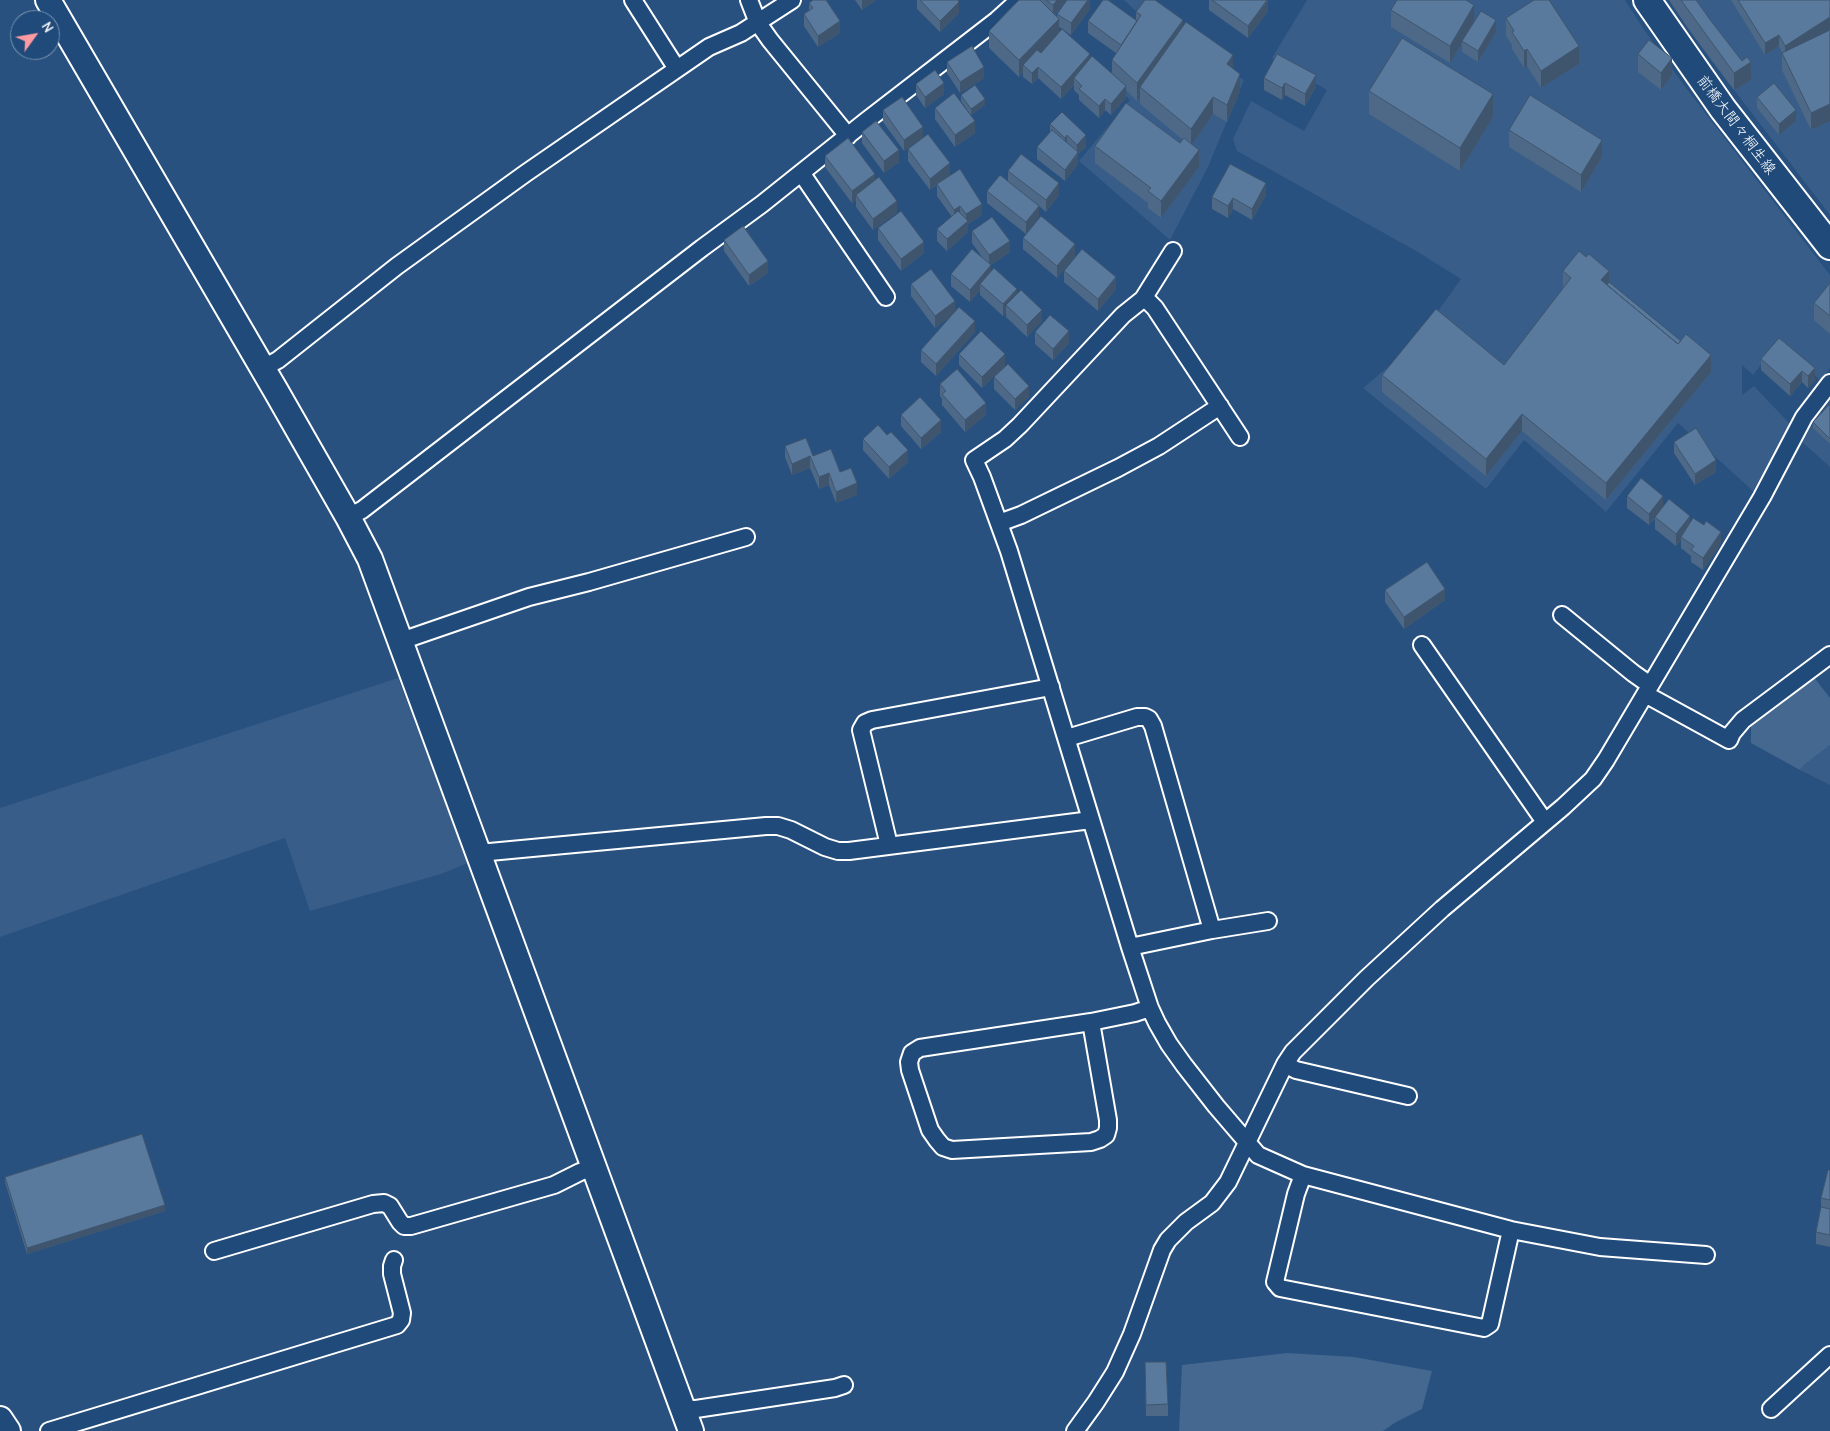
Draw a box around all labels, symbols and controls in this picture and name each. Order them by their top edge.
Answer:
north arrow [10,10,60,60]
text: N [38,19,57,36]
street label: 前橋大間々桐生線 [1693,72,1779,178]

